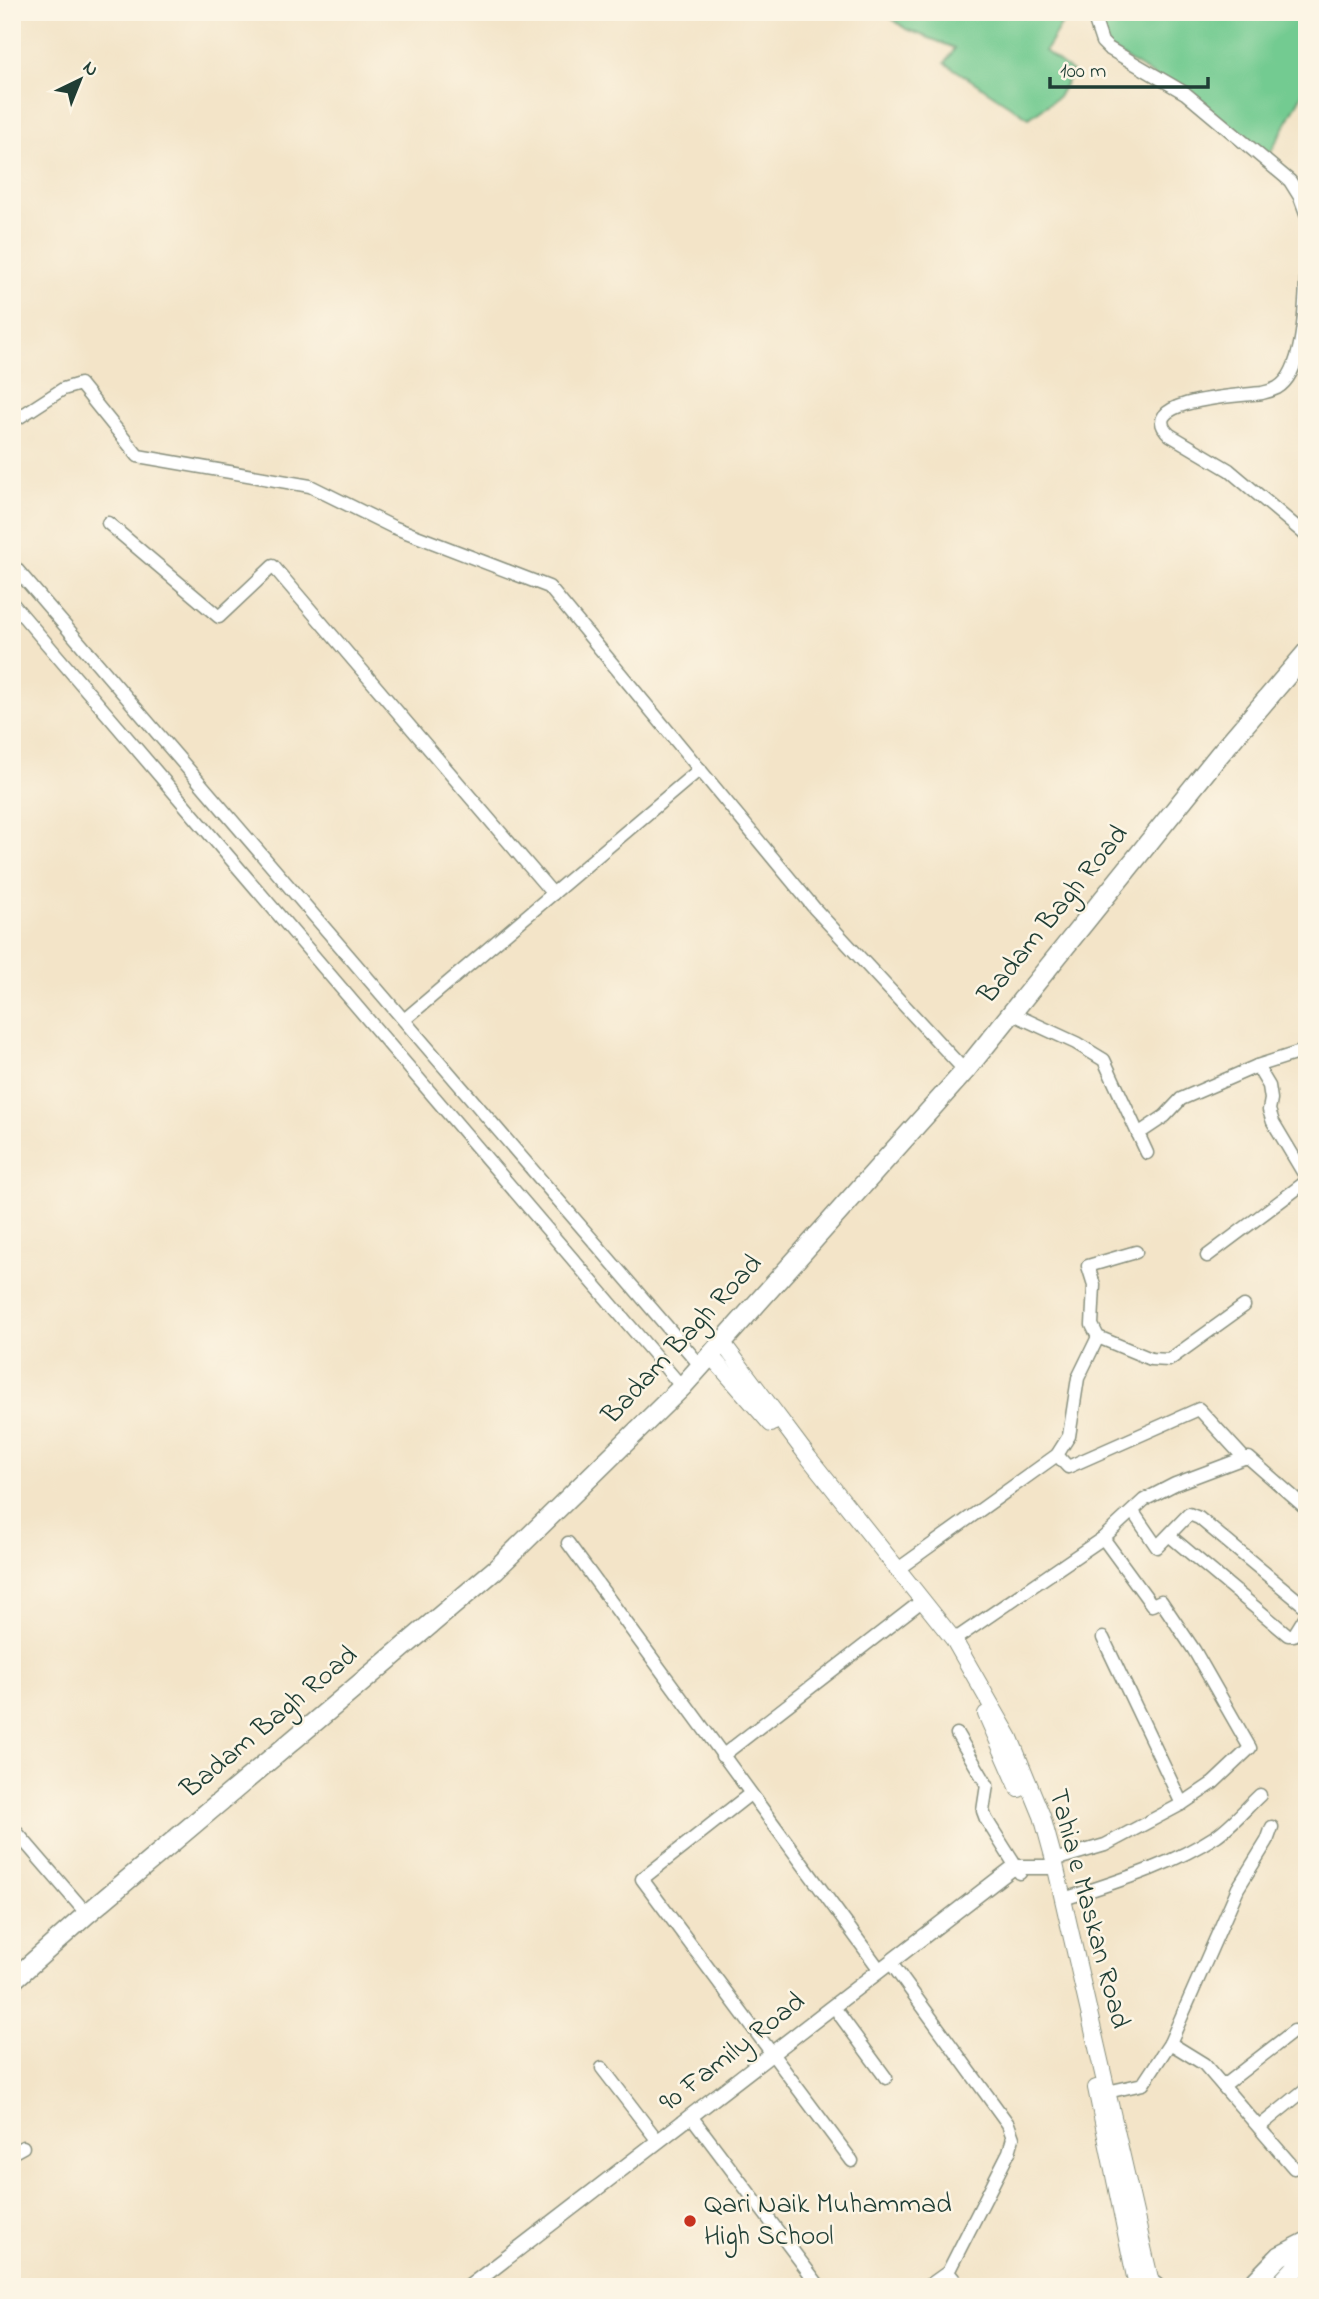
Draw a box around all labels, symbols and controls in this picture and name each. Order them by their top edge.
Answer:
north arrow [46,46,116,116]
scale bar [1050,46,1207,90]
text: N [76,55,104,84]
text: 100 m [1060,57,1106,87]
street label: Badam Bagh Road [968,816,1139,1014]
street label: Badam Bagh Road [592,1245,773,1435]
street label: Badam Bagh Road [172,1636,368,1810]
street label: Tahia e Maskan Road [1036,1785,1140,2034]
street label: 90 Family Road [651,1983,815,2123]
place label: Qari Naik Muhammad High School [704,2185,952,2258]
marker: Qari Naik Muhammad High School [682,2213,698,2229]

